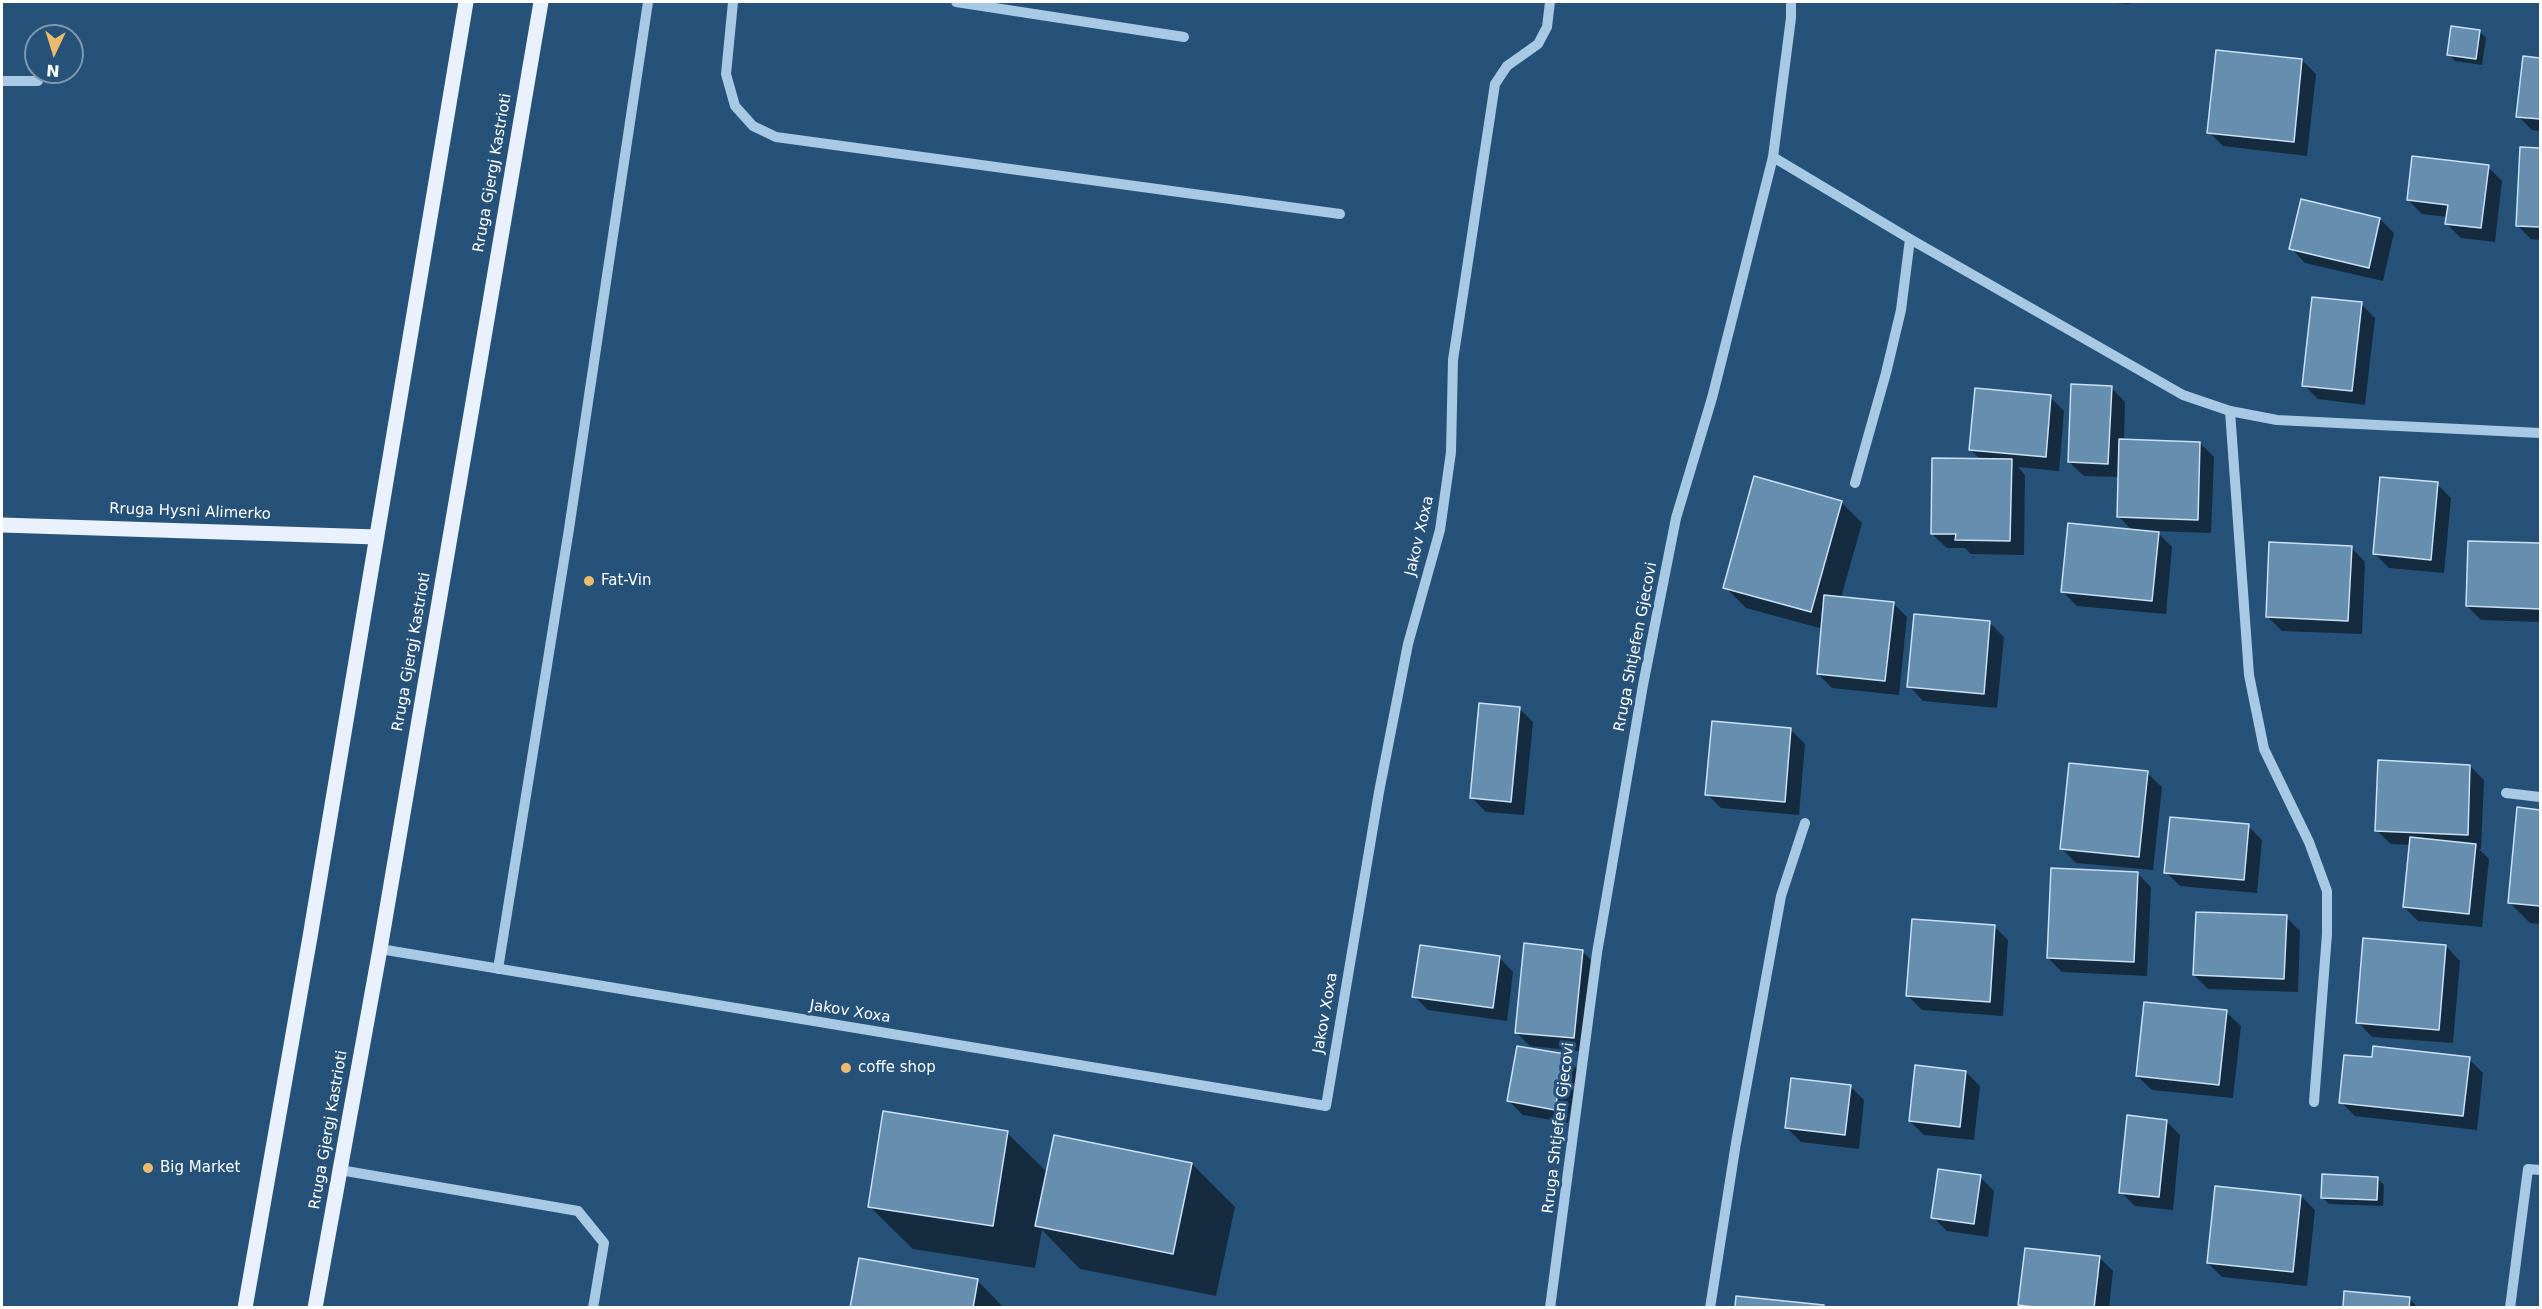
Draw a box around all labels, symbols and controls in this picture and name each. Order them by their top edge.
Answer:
north arrow [24,24,84,84]
text: N [46,61,60,80]
street label: Rruga Gjergj Kastrioti [470,92,516,254]
street label: Jakov Xoxa [1402,494,1438,578]
street label: Rruga Hysni Alimerko [109,500,271,524]
street label: Rruga Shtjefen Gjecovi [1611,561,1661,733]
street label: Rruga Gjergj Kastrioti [389,571,435,733]
place label: Fat-Vin [601,572,651,590]
marker: Fat-Vin [582,574,596,588]
street label: Jakov Xoxa [1310,971,1342,1055]
street label: Jakov Xoxa [808,997,892,1027]
street label: Rruga Shtjefen Gjecovi [1540,1041,1578,1215]
street label: Rruga Gjergj Kastrioti [306,1049,352,1211]
place label: coffe shop [858,1059,936,1077]
marker: coffe shop [839,1061,853,1075]
place label: Big Market [160,1159,240,1177]
marker: Big Market [141,1161,155,1175]

